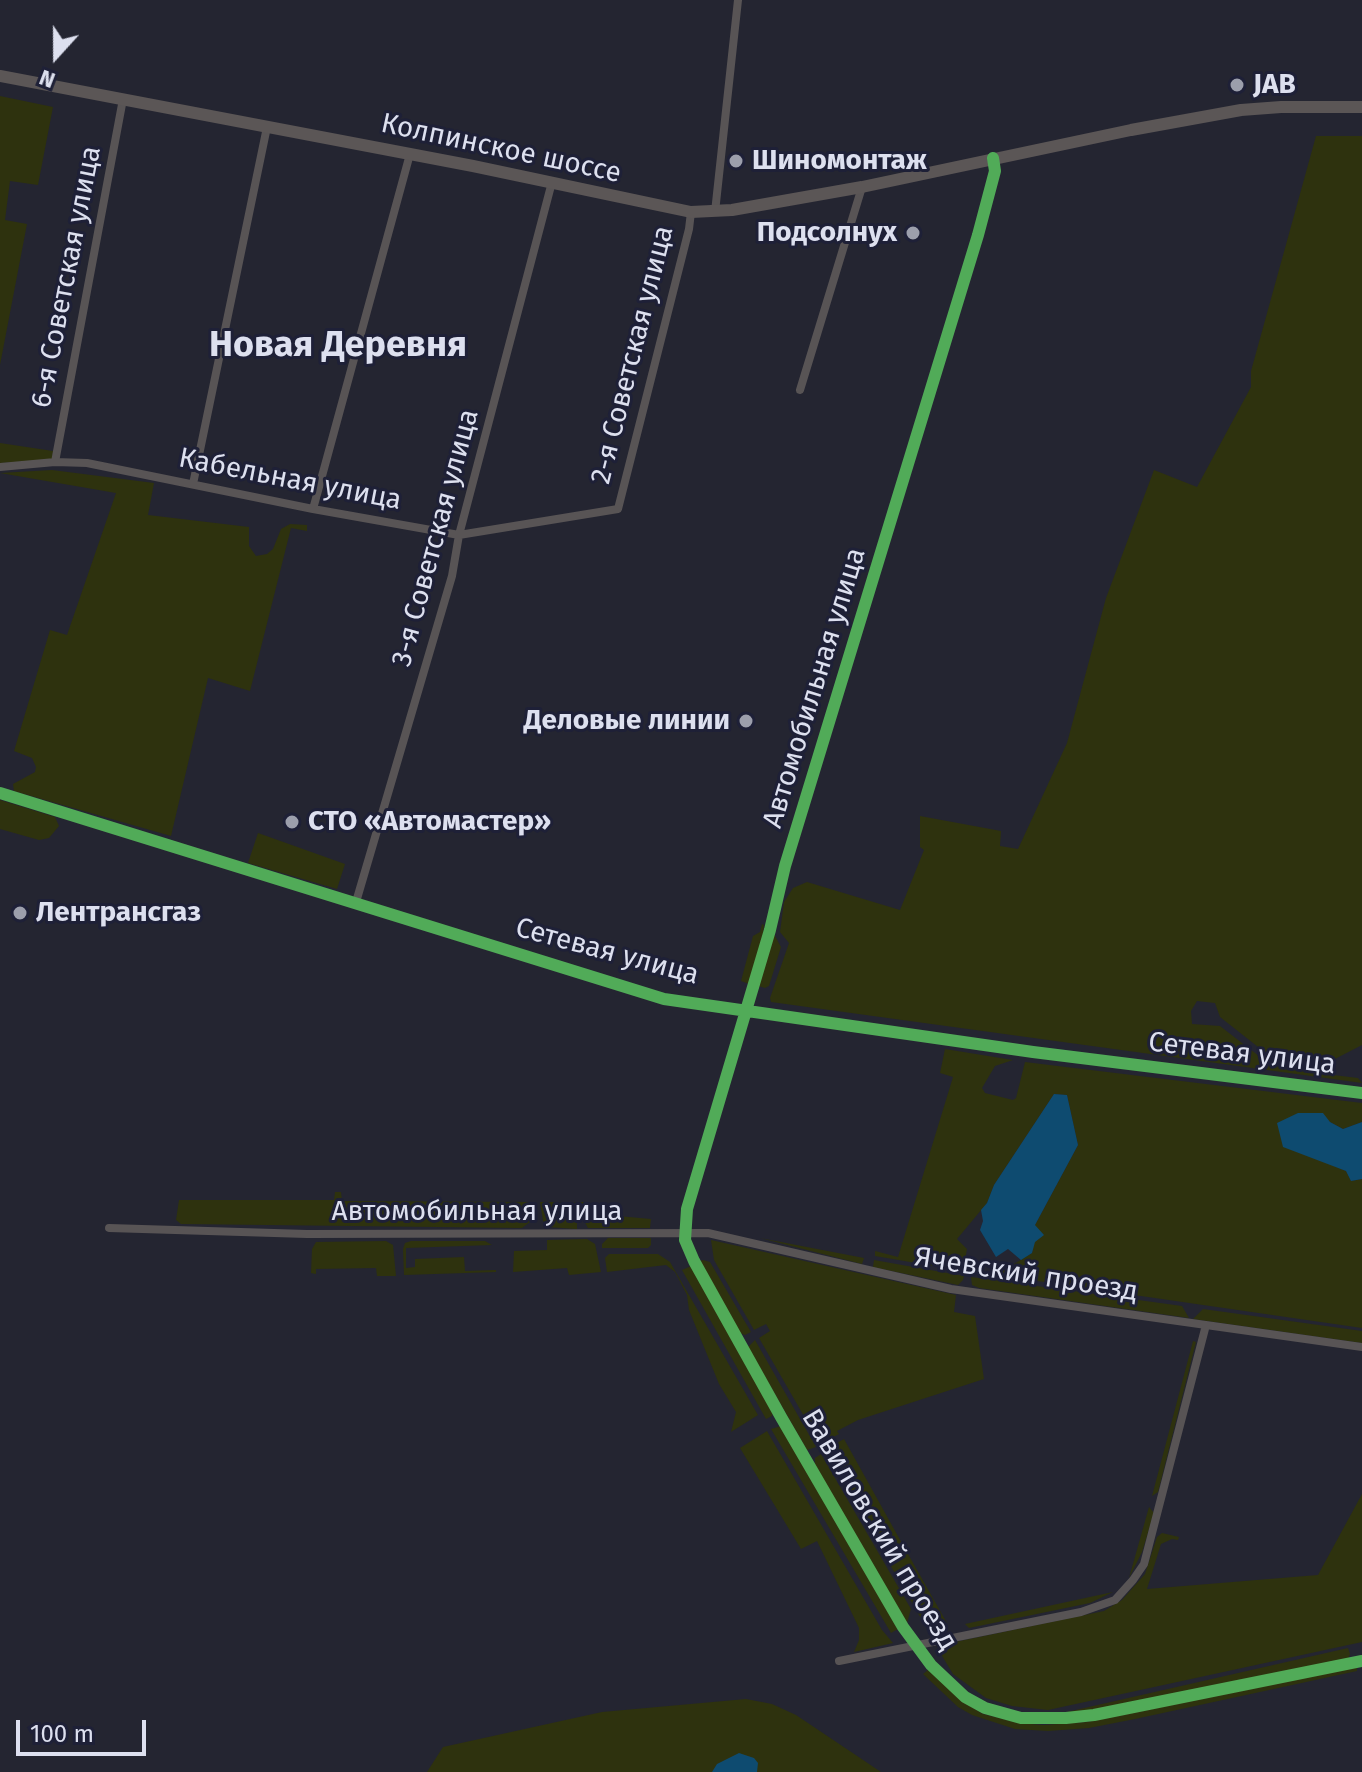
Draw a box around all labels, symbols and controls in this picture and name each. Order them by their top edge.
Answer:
north arrow [16,16,96,96]
text: N [36,64,59,94]
place label: JAB [1253,68,1296,102]
marker: JAB [1228,76,1246,94]
street label: Колпинское шоссе [378,107,624,191]
street label: 6-я Советская улица [25,143,109,411]
place label: Шиномонтаж [752,144,927,178]
marker: Шиномонтаж [727,152,745,170]
place label: Подсолнух [757,216,897,250]
street label: 2-я Советская улица [585,222,681,488]
marker: Подсолнух [904,224,922,242]
district label: Новая Деревня [209,324,467,368]
street label: 3-я Советская улица [385,406,487,670]
street label: Кабельная улица [176,442,404,518]
street label: Автомобильная улица [756,544,874,832]
place label: Деловые линии [524,704,730,738]
marker: Деловые линии [737,712,755,730]
place label: СТО «Автомастер» [308,805,551,839]
marker: СТО «Автомастер» [283,813,301,831]
place label: Лентрансгаз [36,896,201,930]
marker: Лентрансгаз [11,904,29,922]
street label: Сетевая улица [512,911,702,993]
street label: Сетевая улица [1146,1026,1338,1082]
street label: Автомобильная улица [332,1195,622,1229]
street label: Ячевский проезд [912,1241,1140,1309]
street label: Вавиловский проезд [794,1403,964,1657]
scale bar [20,1704,150,1754]
text: 100 m [30,1720,94,1748]

